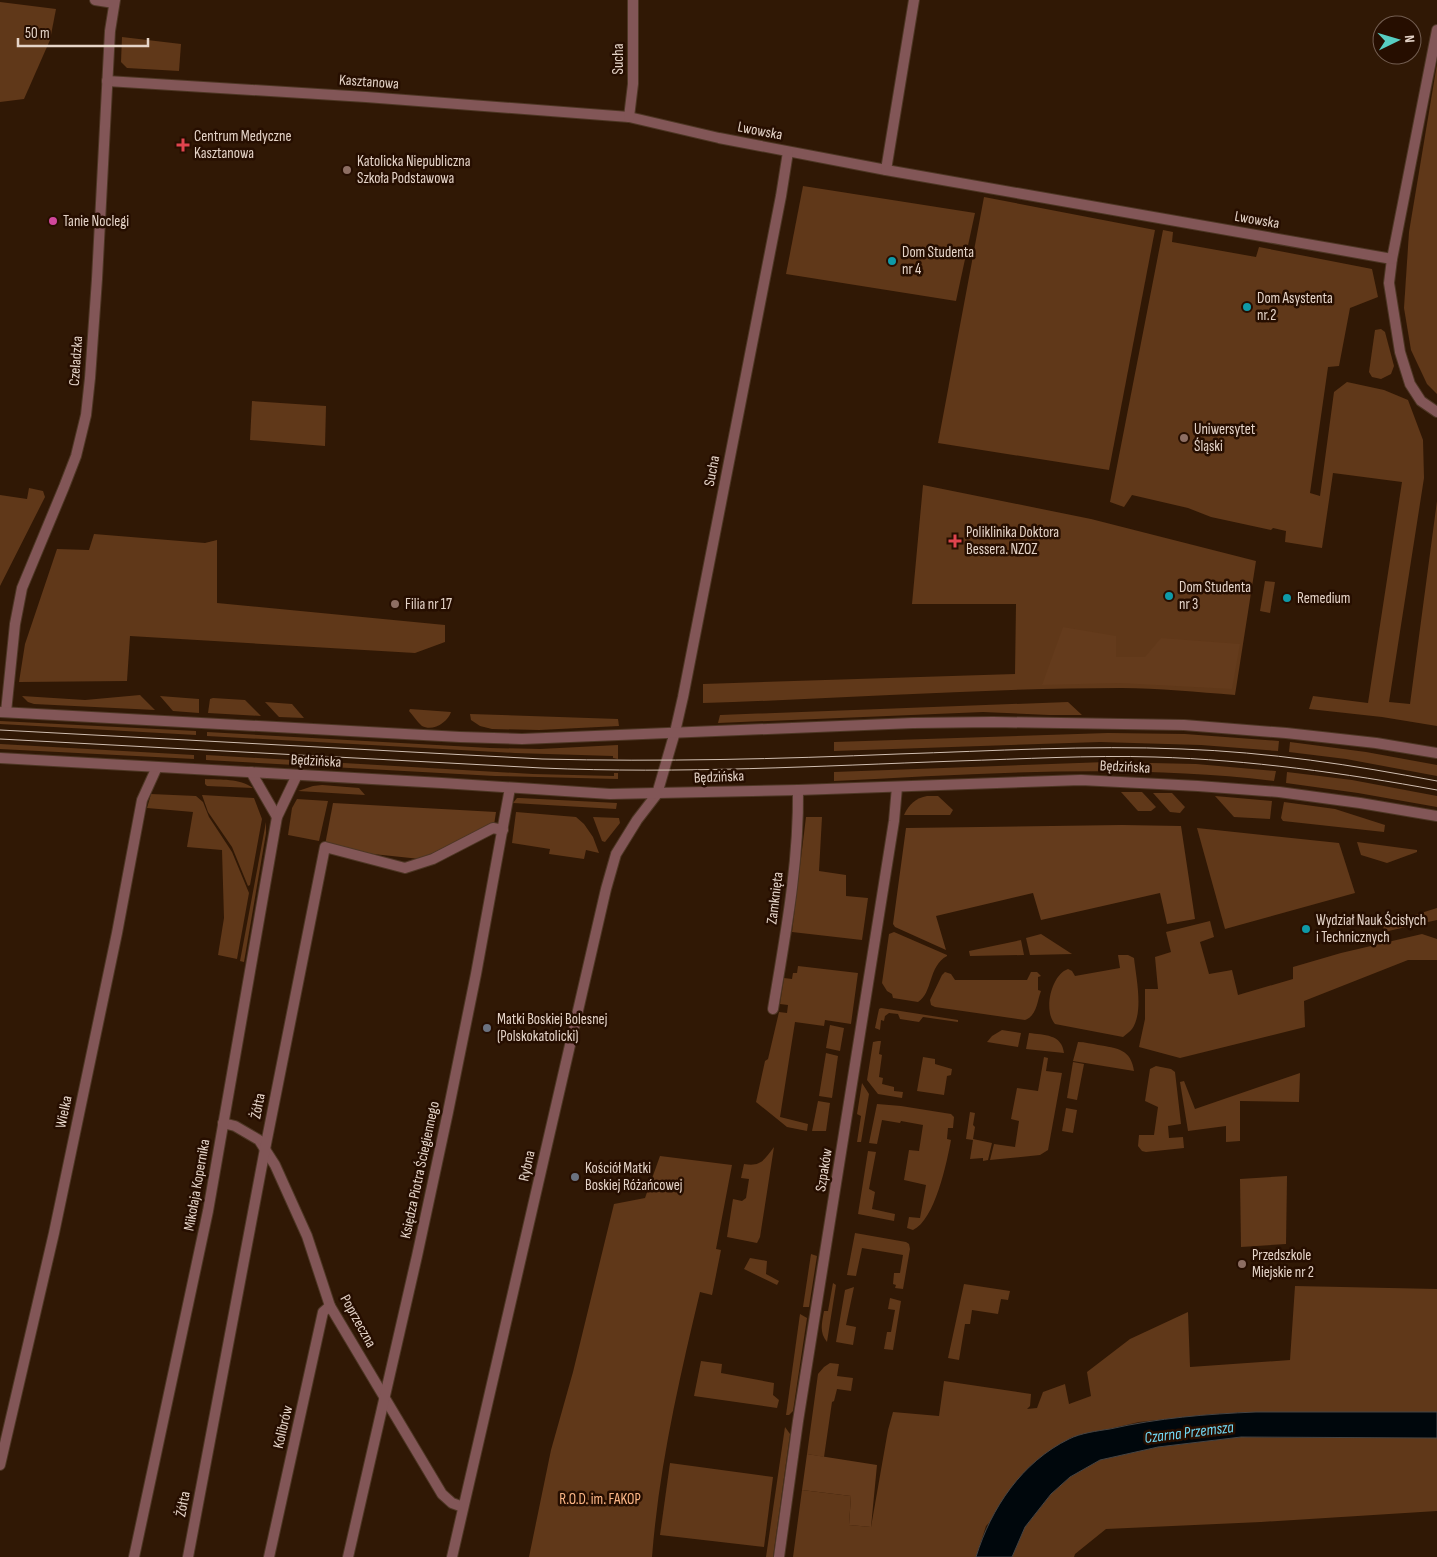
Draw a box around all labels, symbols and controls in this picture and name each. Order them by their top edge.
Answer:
scale bar [18,15,148,47]
north arrow [1372,15,1422,65]
text: 50 m [25,24,50,43]
text: N [1401,34,1418,43]
street label: Sucha [609,43,628,74]
street label: Kasztanowa [338,70,400,94]
street label: Lwowska [736,117,784,145]
place label: Centrum Medyczne Kasztanowa [194,127,291,163]
marker: Centrum Medyczne Kasztanowa [176,138,190,152]
place label: Katolicka Niepubliczna Szkoła Podstawowa [357,152,471,188]
marker: Katolicka Niepubliczna Szkoła Podstawowa [341,164,353,176]
street label: Lwowska [1233,207,1281,233]
place label: Tanie Noclegi [63,212,129,231]
marker: Tanie Noclegi [47,215,59,227]
place label: Dom Studenta nr 4 [902,243,974,279]
marker: Dom Studenta nr 4 [886,255,898,267]
place label: Dom Asystenta nr.2 [1257,289,1333,325]
marker: Dom Asystenta nr.2 [1241,301,1253,313]
street label: Czeladzka [65,335,87,387]
place label: Uniwersytet Śląski [1194,420,1256,456]
marker: Uniwersytet Śląski [1178,432,1190,444]
street label: Sucha [700,454,724,488]
place label: Poliklinika Doktora Bessera. NZOZ [966,523,1059,559]
marker: Poliklinika Doktora Bessera. NZOZ [948,534,962,548]
place label: Dom Studenta nr 3 [1179,578,1251,614]
place label: Remedium [1297,589,1350,608]
marker: Dom Studenta nr 3 [1163,590,1175,602]
marker: Remedium [1281,592,1293,604]
place label: Filia nr 17 [405,595,452,614]
marker: Filia nr 17 [389,598,401,610]
street label: Będzińska [290,750,342,772]
street label: Będzińska [1099,756,1151,778]
street label: Będzińska [693,767,745,787]
street label: Zamknięta [762,870,788,925]
place label: Wydział Nauk Ścisłych i Technicznych [1316,911,1426,947]
marker: Wydział Nauk Ścisłych i Technicznych [1300,923,1312,935]
place label: Matki Boskiej Bolesnej (Polskokatolicki) [497,1010,608,1046]
marker: Matki Boskiej Bolesnej (Polskokatolicki) [481,1022,493,1034]
street label: Żółta [246,1091,270,1120]
street label: Wielka [51,1094,77,1130]
street label: Księdza Piotra Ściegiennego [396,1100,444,1240]
street label: Mikołaja Kopernika [180,1137,214,1232]
street label: Szpaków [811,1146,837,1193]
street label: Rybna [514,1149,540,1183]
place label: Kościół Matki Boskiej Różańcowej [585,1159,683,1195]
marker: Kościół Matki Boskiej Różańcowej [569,1171,581,1183]
place label: Przedszkole Miejskie nr 2 [1252,1246,1314,1282]
marker: Przedszkole Miejskie nr 2 [1236,1258,1248,1270]
street label: Poprzeczna [336,1291,380,1351]
street label: Kolibrów [269,1403,297,1450]
water label: Czarna Przemsza [1143,1418,1235,1448]
street label: Żółta [171,1489,195,1518]
park label: R.O.D. im. FAKOP [559,1490,641,1509]

